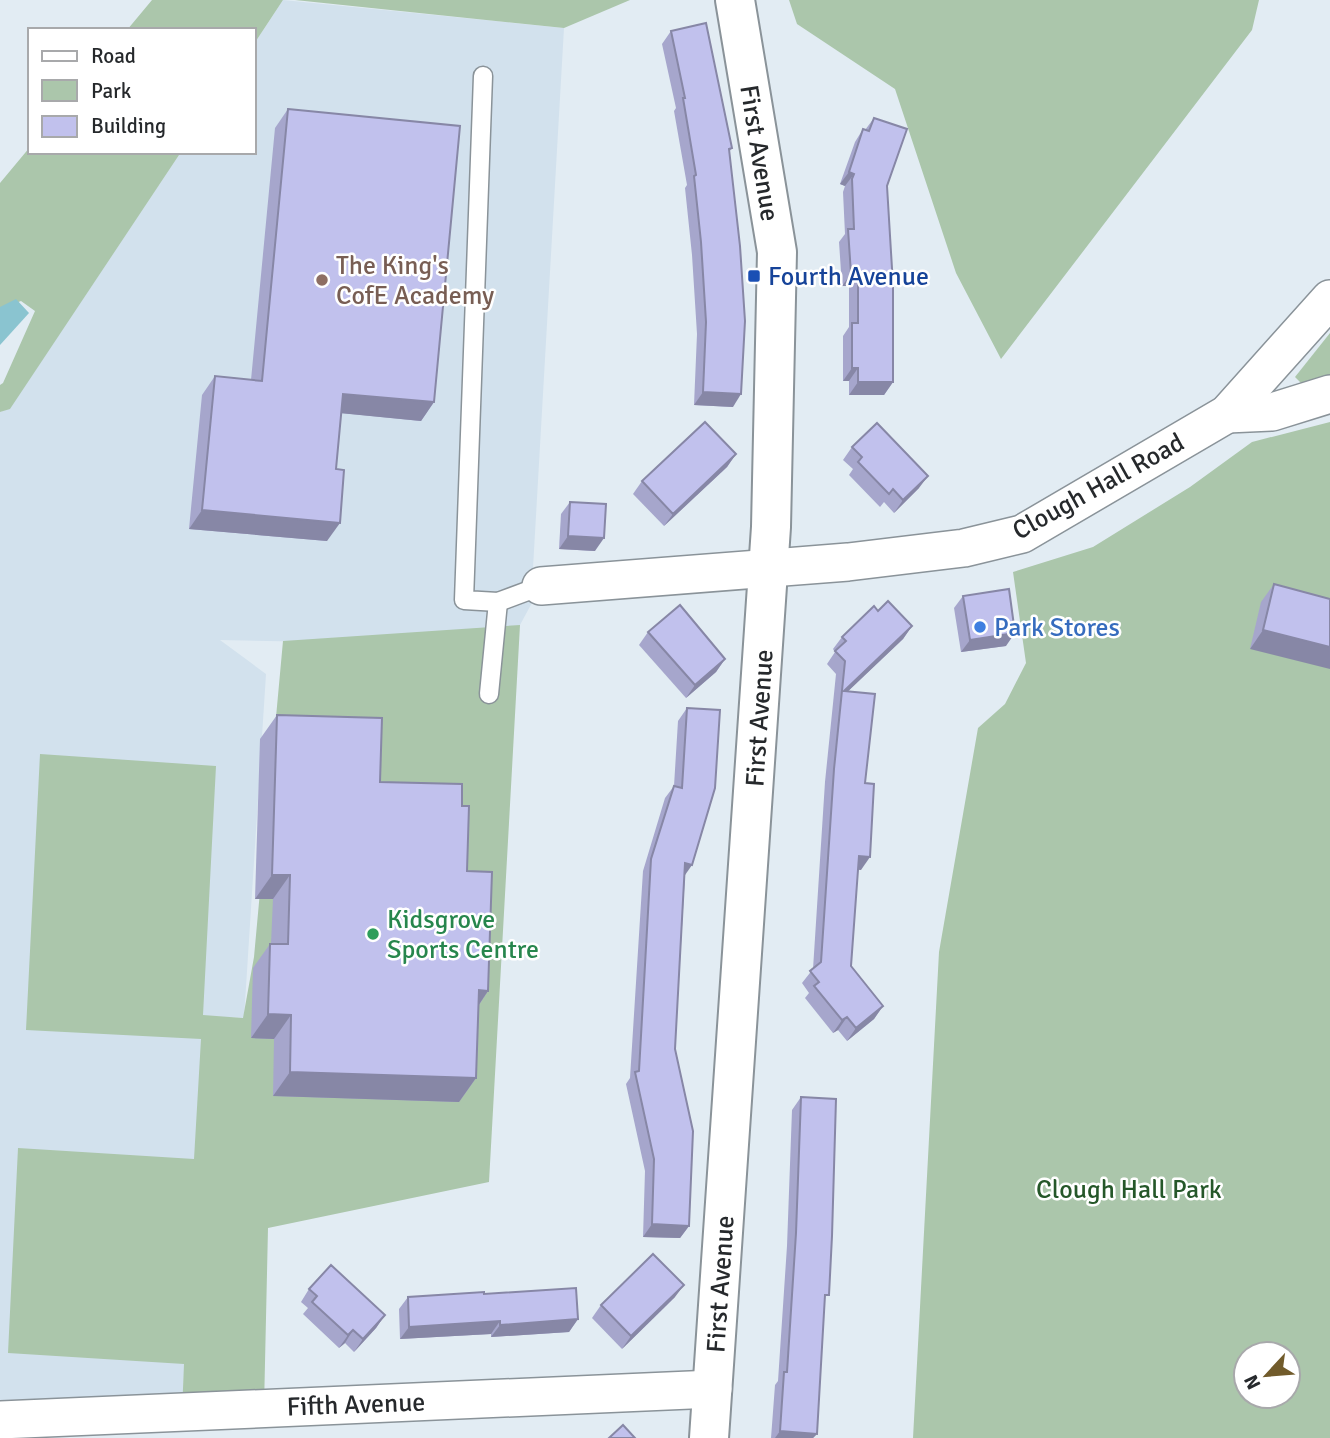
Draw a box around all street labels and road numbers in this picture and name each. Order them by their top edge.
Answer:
street label: First Avenue [732,83,786,224]
street label: Clough Hall Road [1007,426,1190,547]
street label: First Avenue [739,648,781,788]
street label: First Avenue [700,1214,742,1354]
street label: Fifth Avenue [286,1387,426,1423]

